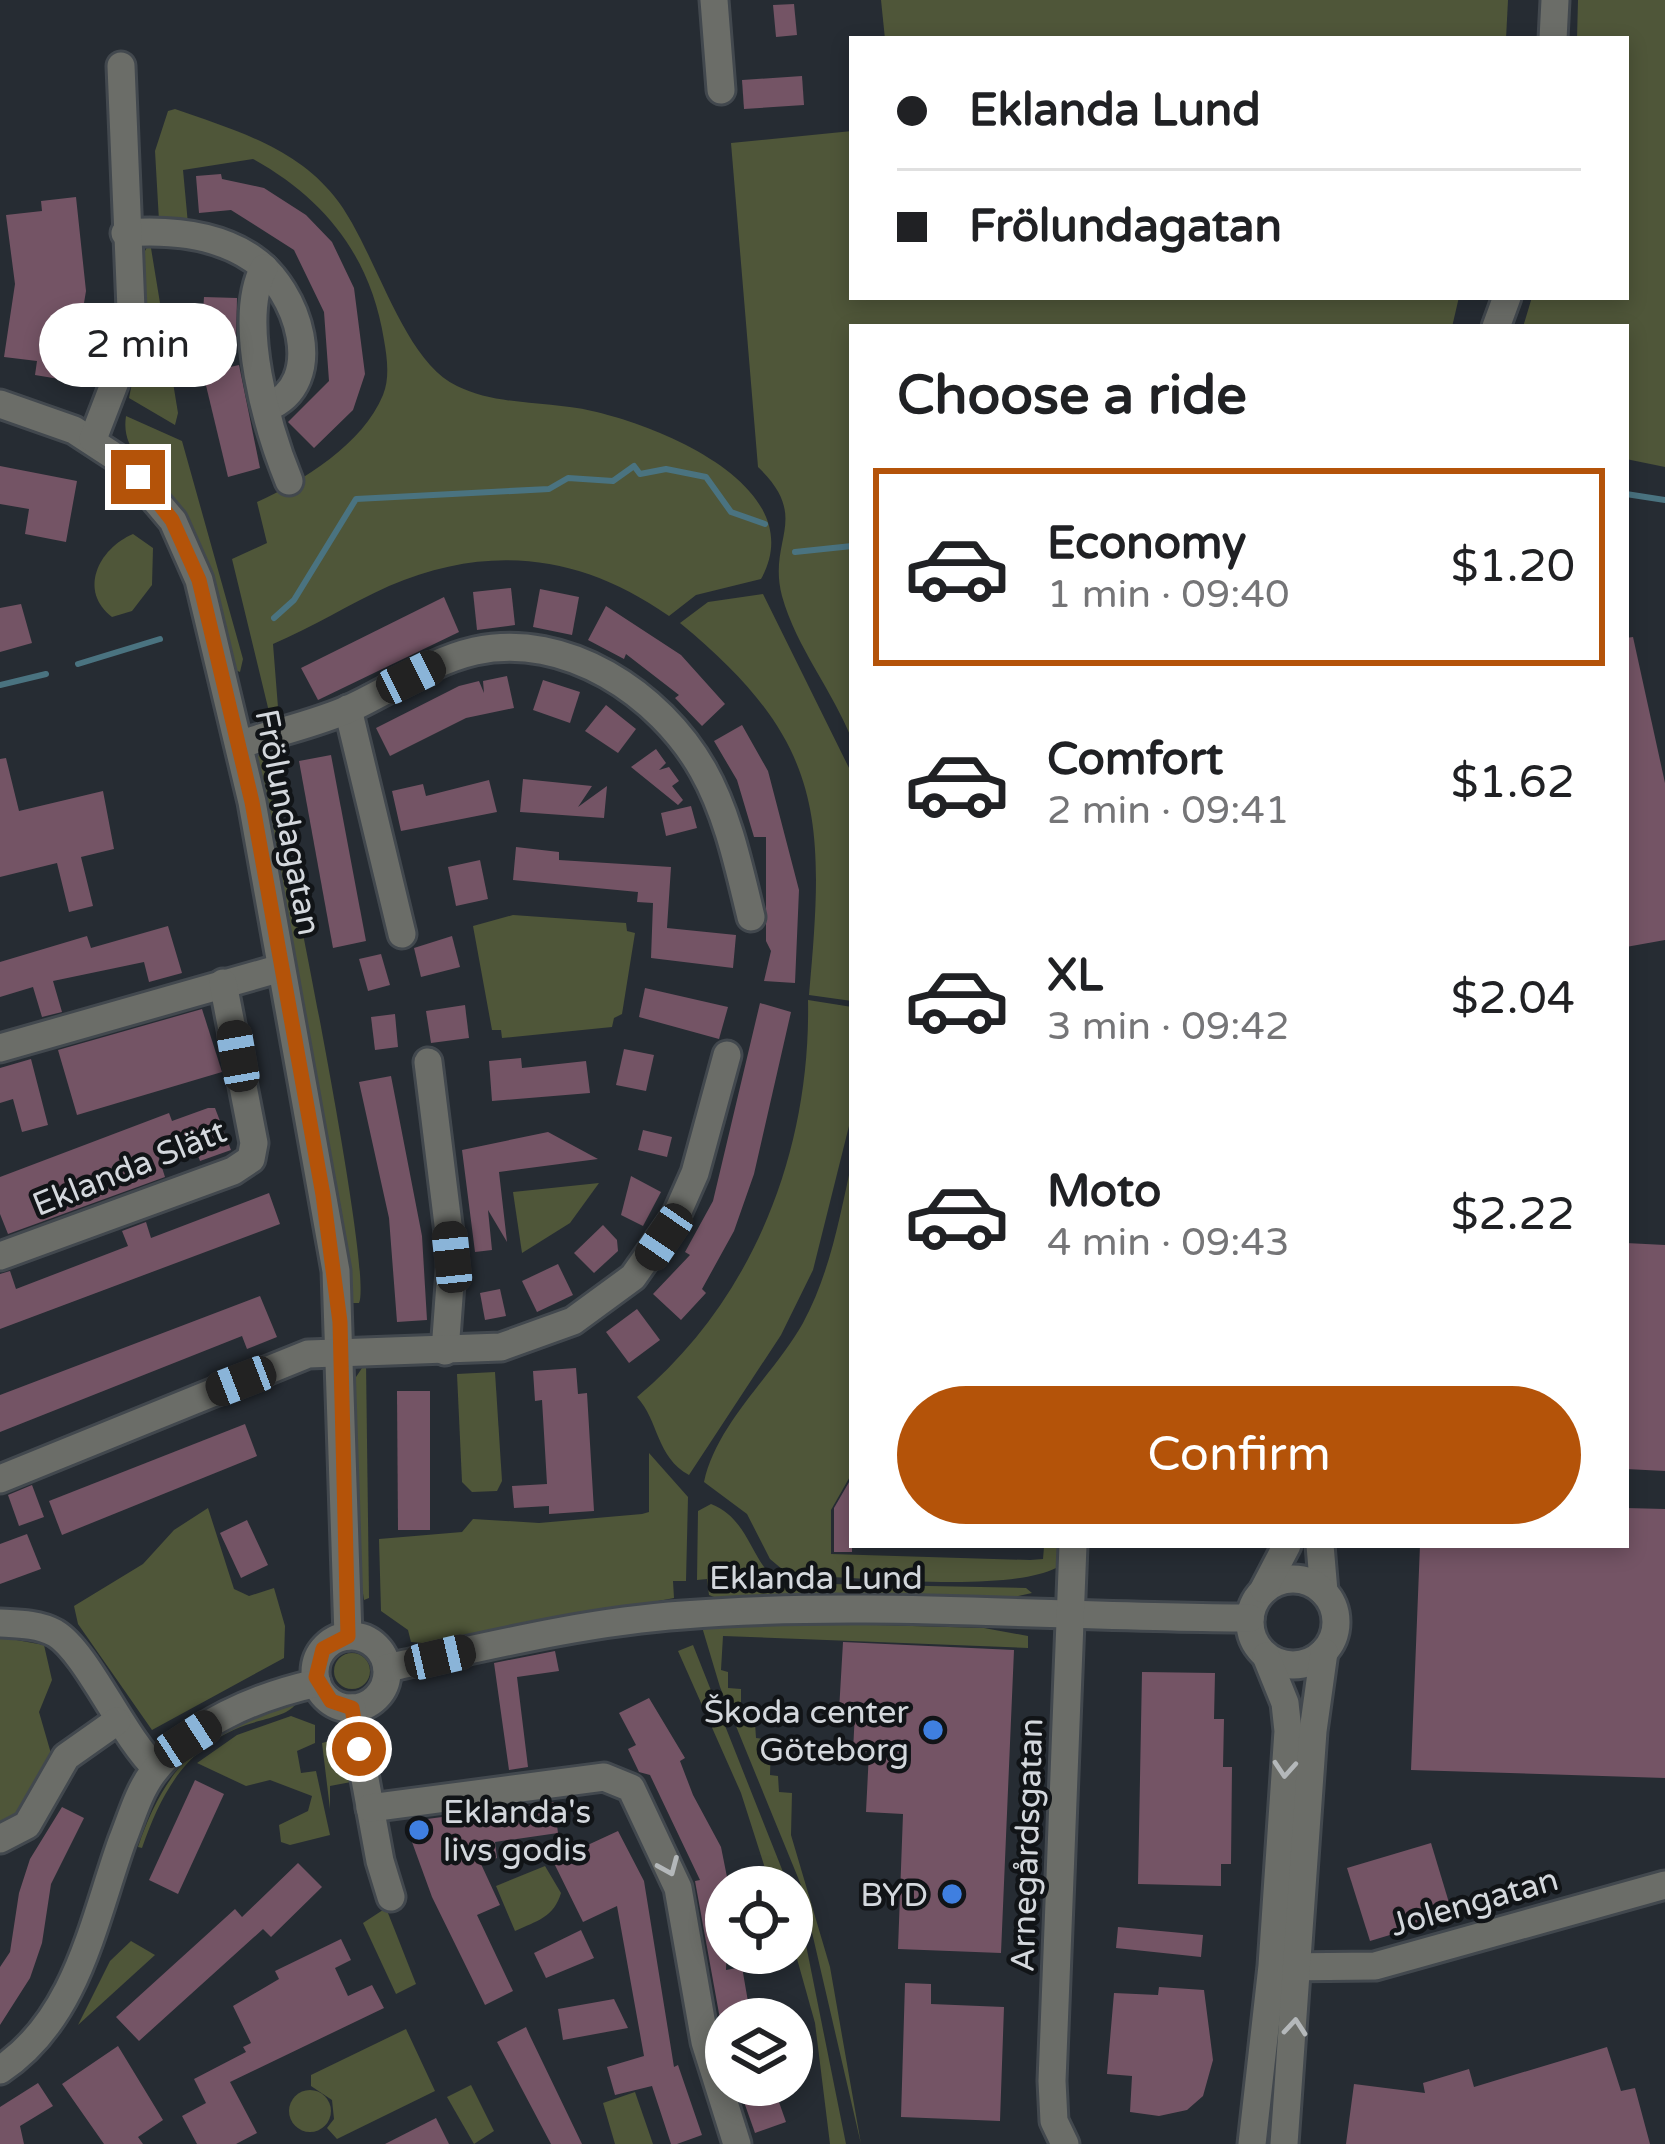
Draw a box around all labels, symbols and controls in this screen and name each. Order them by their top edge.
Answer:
text: Eklanda Lund [969,84,1261,138]
text: Frölundagatan [969,200,1282,254]
callout: 2 min [39,303,237,387]
text: 2 min [86,321,190,368]
text: Choose a ride [897,363,1247,428]
route end [111,450,165,504]
icon: car [903,513,1011,621]
text: Economy [1047,517,1246,571]
text: $1.20 [1451,540,1575,594]
text: 1 min · 09:40 [1047,571,1289,618]
car [371,645,451,709]
street label: Frölundagatan [247,706,329,939]
icon: car [903,729,1011,837]
text: Comfort [1047,733,1223,787]
text: $1.62 [1451,756,1575,810]
text: 2 min · 09:41 [1047,787,1289,834]
icon: car [903,945,1011,1053]
text: XL [1047,949,1103,1003]
text: $2.04 [1451,972,1575,1026]
text: 3 min · 09:42 [1047,1003,1289,1050]
car [214,1017,262,1095]
street label: Eklanda Slätt [27,1112,232,1225]
icon: car [903,1161,1011,1269]
text: Moto [1047,1165,1161,1219]
text: $2.22 [1451,1188,1575,1242]
car [629,1197,699,1277]
car [430,1219,474,1295]
text: 4 min · 09:43 [1047,1219,1289,1266]
car [201,1351,281,1411]
button: Confirm [897,1386,1581,1524]
street label: Eklanda Lund [709,1559,923,1598]
car [401,1631,479,1683]
place label: Škoda center Göteborg [704,1693,909,1770]
car [148,1704,228,1774]
marker: Škoda center Göteborg [920,1717,946,1743]
street label: Arnegårdsgatan [1004,1717,1051,1973]
route start [332,1722,386,1776]
one-way arrow [1273,1760,1299,1779]
place label: Eklanda's livs godis [443,1793,591,1870]
marker: Eklanda's livs godis [406,1817,432,1843]
one-way arrow [655,1854,679,1876]
street label: Jolengatan [1386,1860,1563,1945]
map controls [705,1866,813,2106]
button: locate [705,1866,813,1974]
place label: BYD [860,1876,928,1915]
marker: BYD [939,1881,965,1907]
button: layers [705,1998,813,2106]
one-way arrow [1281,2018,1307,2037]

